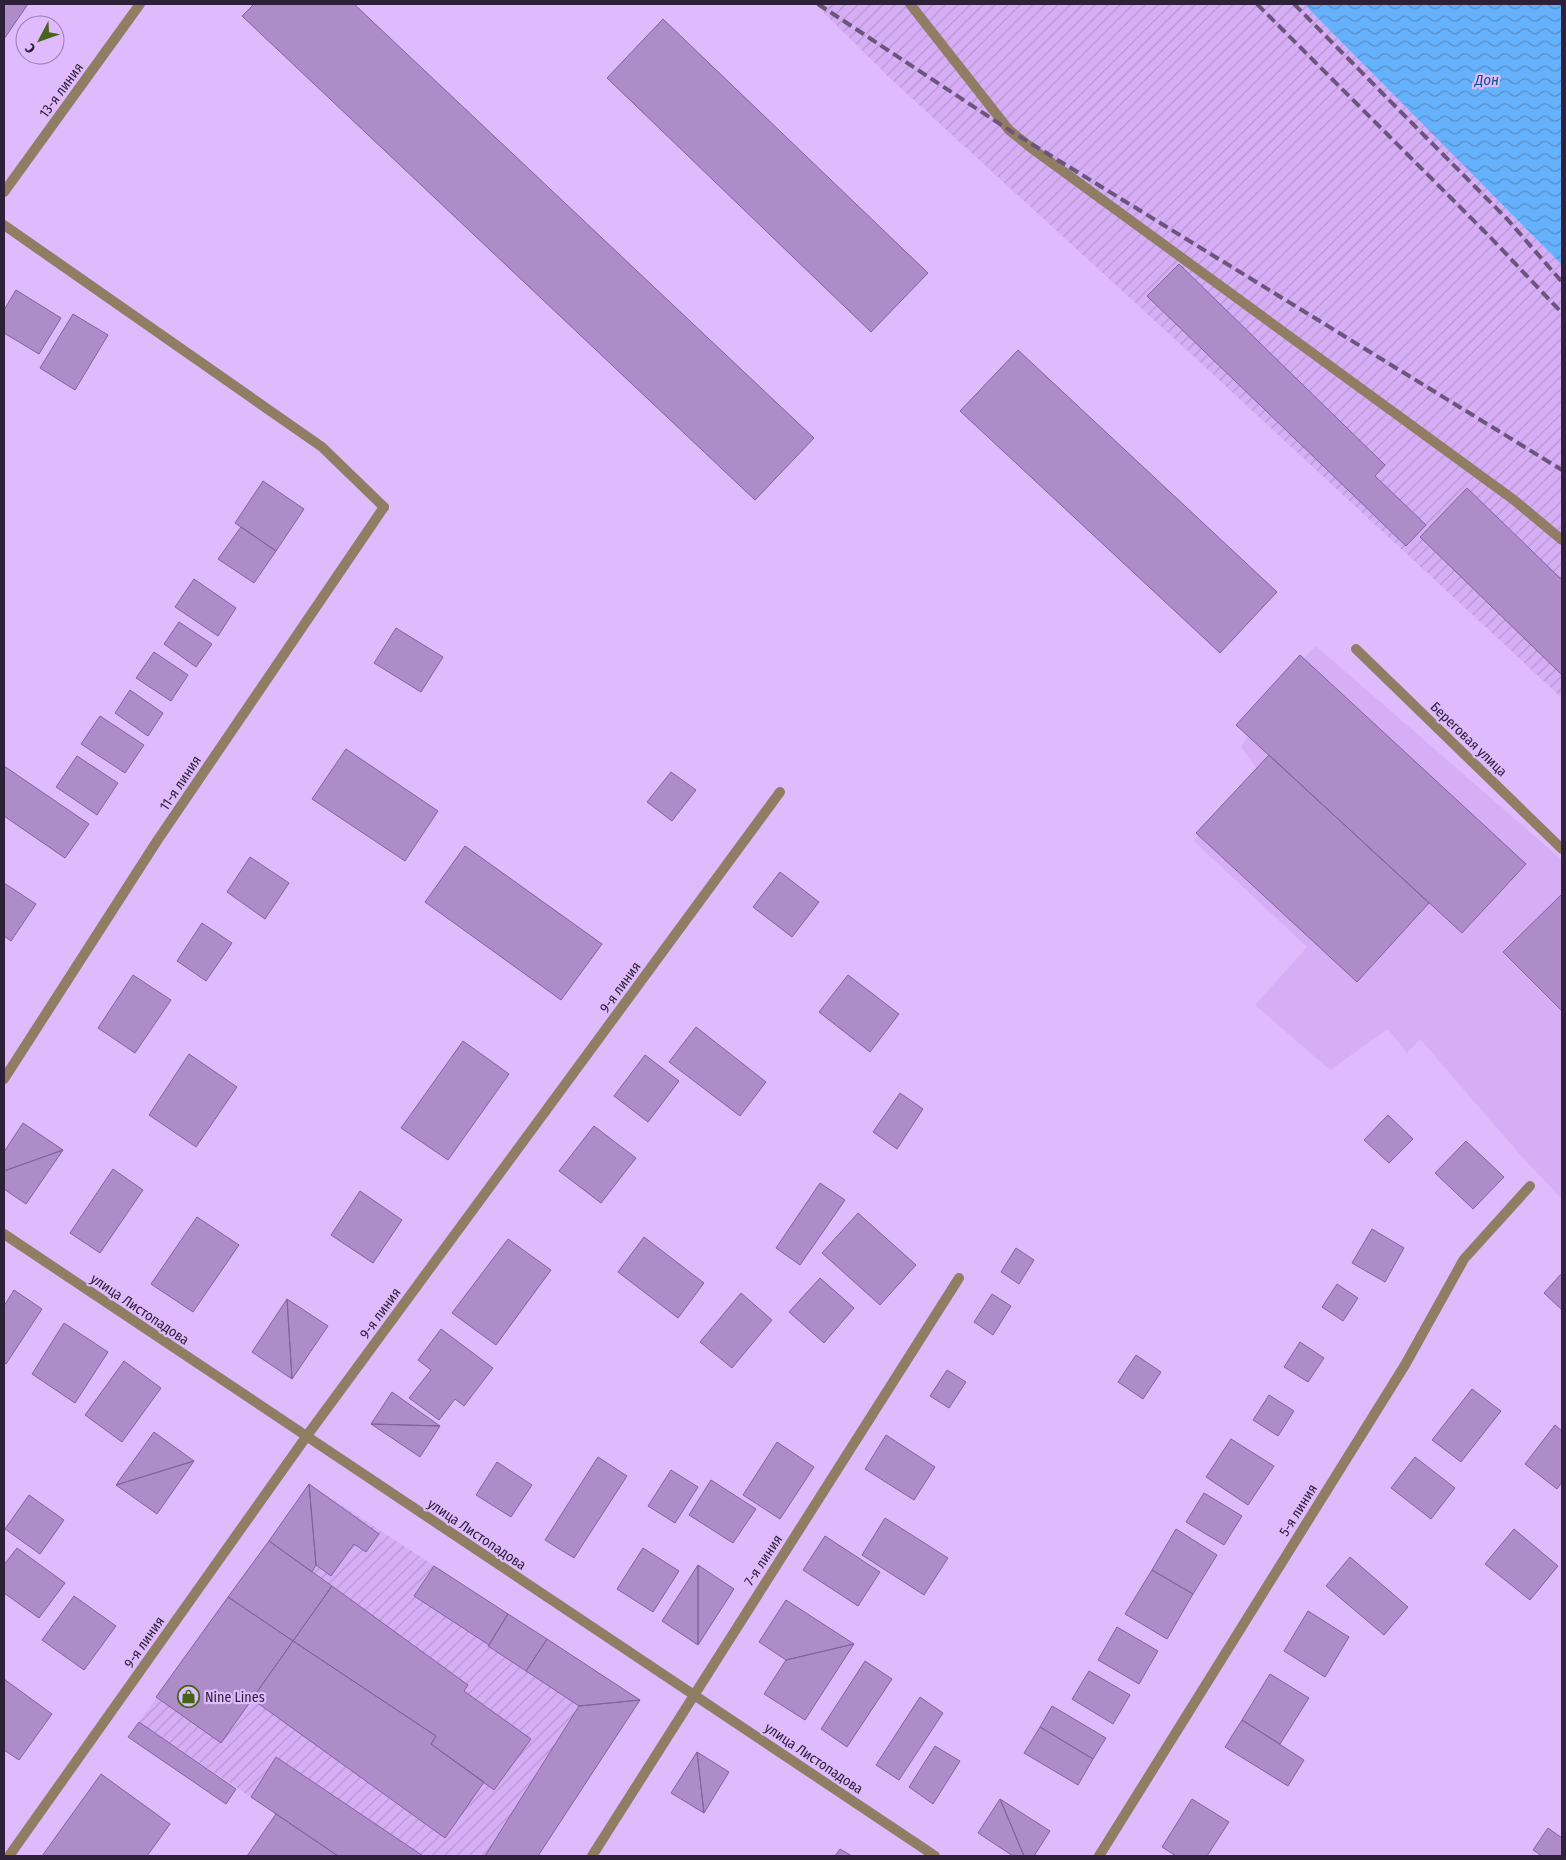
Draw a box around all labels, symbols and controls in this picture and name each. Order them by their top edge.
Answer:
north arrow [15,15,65,65]
text: С [21,39,39,57]
street label: 13-я линия [36,60,87,121]
water label: Дон [1473,71,1499,89]
street label: Береговая улица [1427,698,1511,780]
street label: 11-я линия [156,753,205,814]
street label: 9-я линия [596,959,645,1016]
street label: улица Листопадова [87,1270,192,1349]
street label: 9-я линия [356,1285,405,1342]
street label: 5-я линия [1276,1481,1321,1539]
street label: улица Листопадова [424,1495,529,1574]
street label: 7-я линия [741,1532,786,1589]
street label: 9-я линия [121,1613,168,1671]
shop icon: Nine Lines [177,1685,201,1709]
place label: Nine Lines [205,1689,265,1706]
street label: улица Листопадова [761,1719,866,1798]

